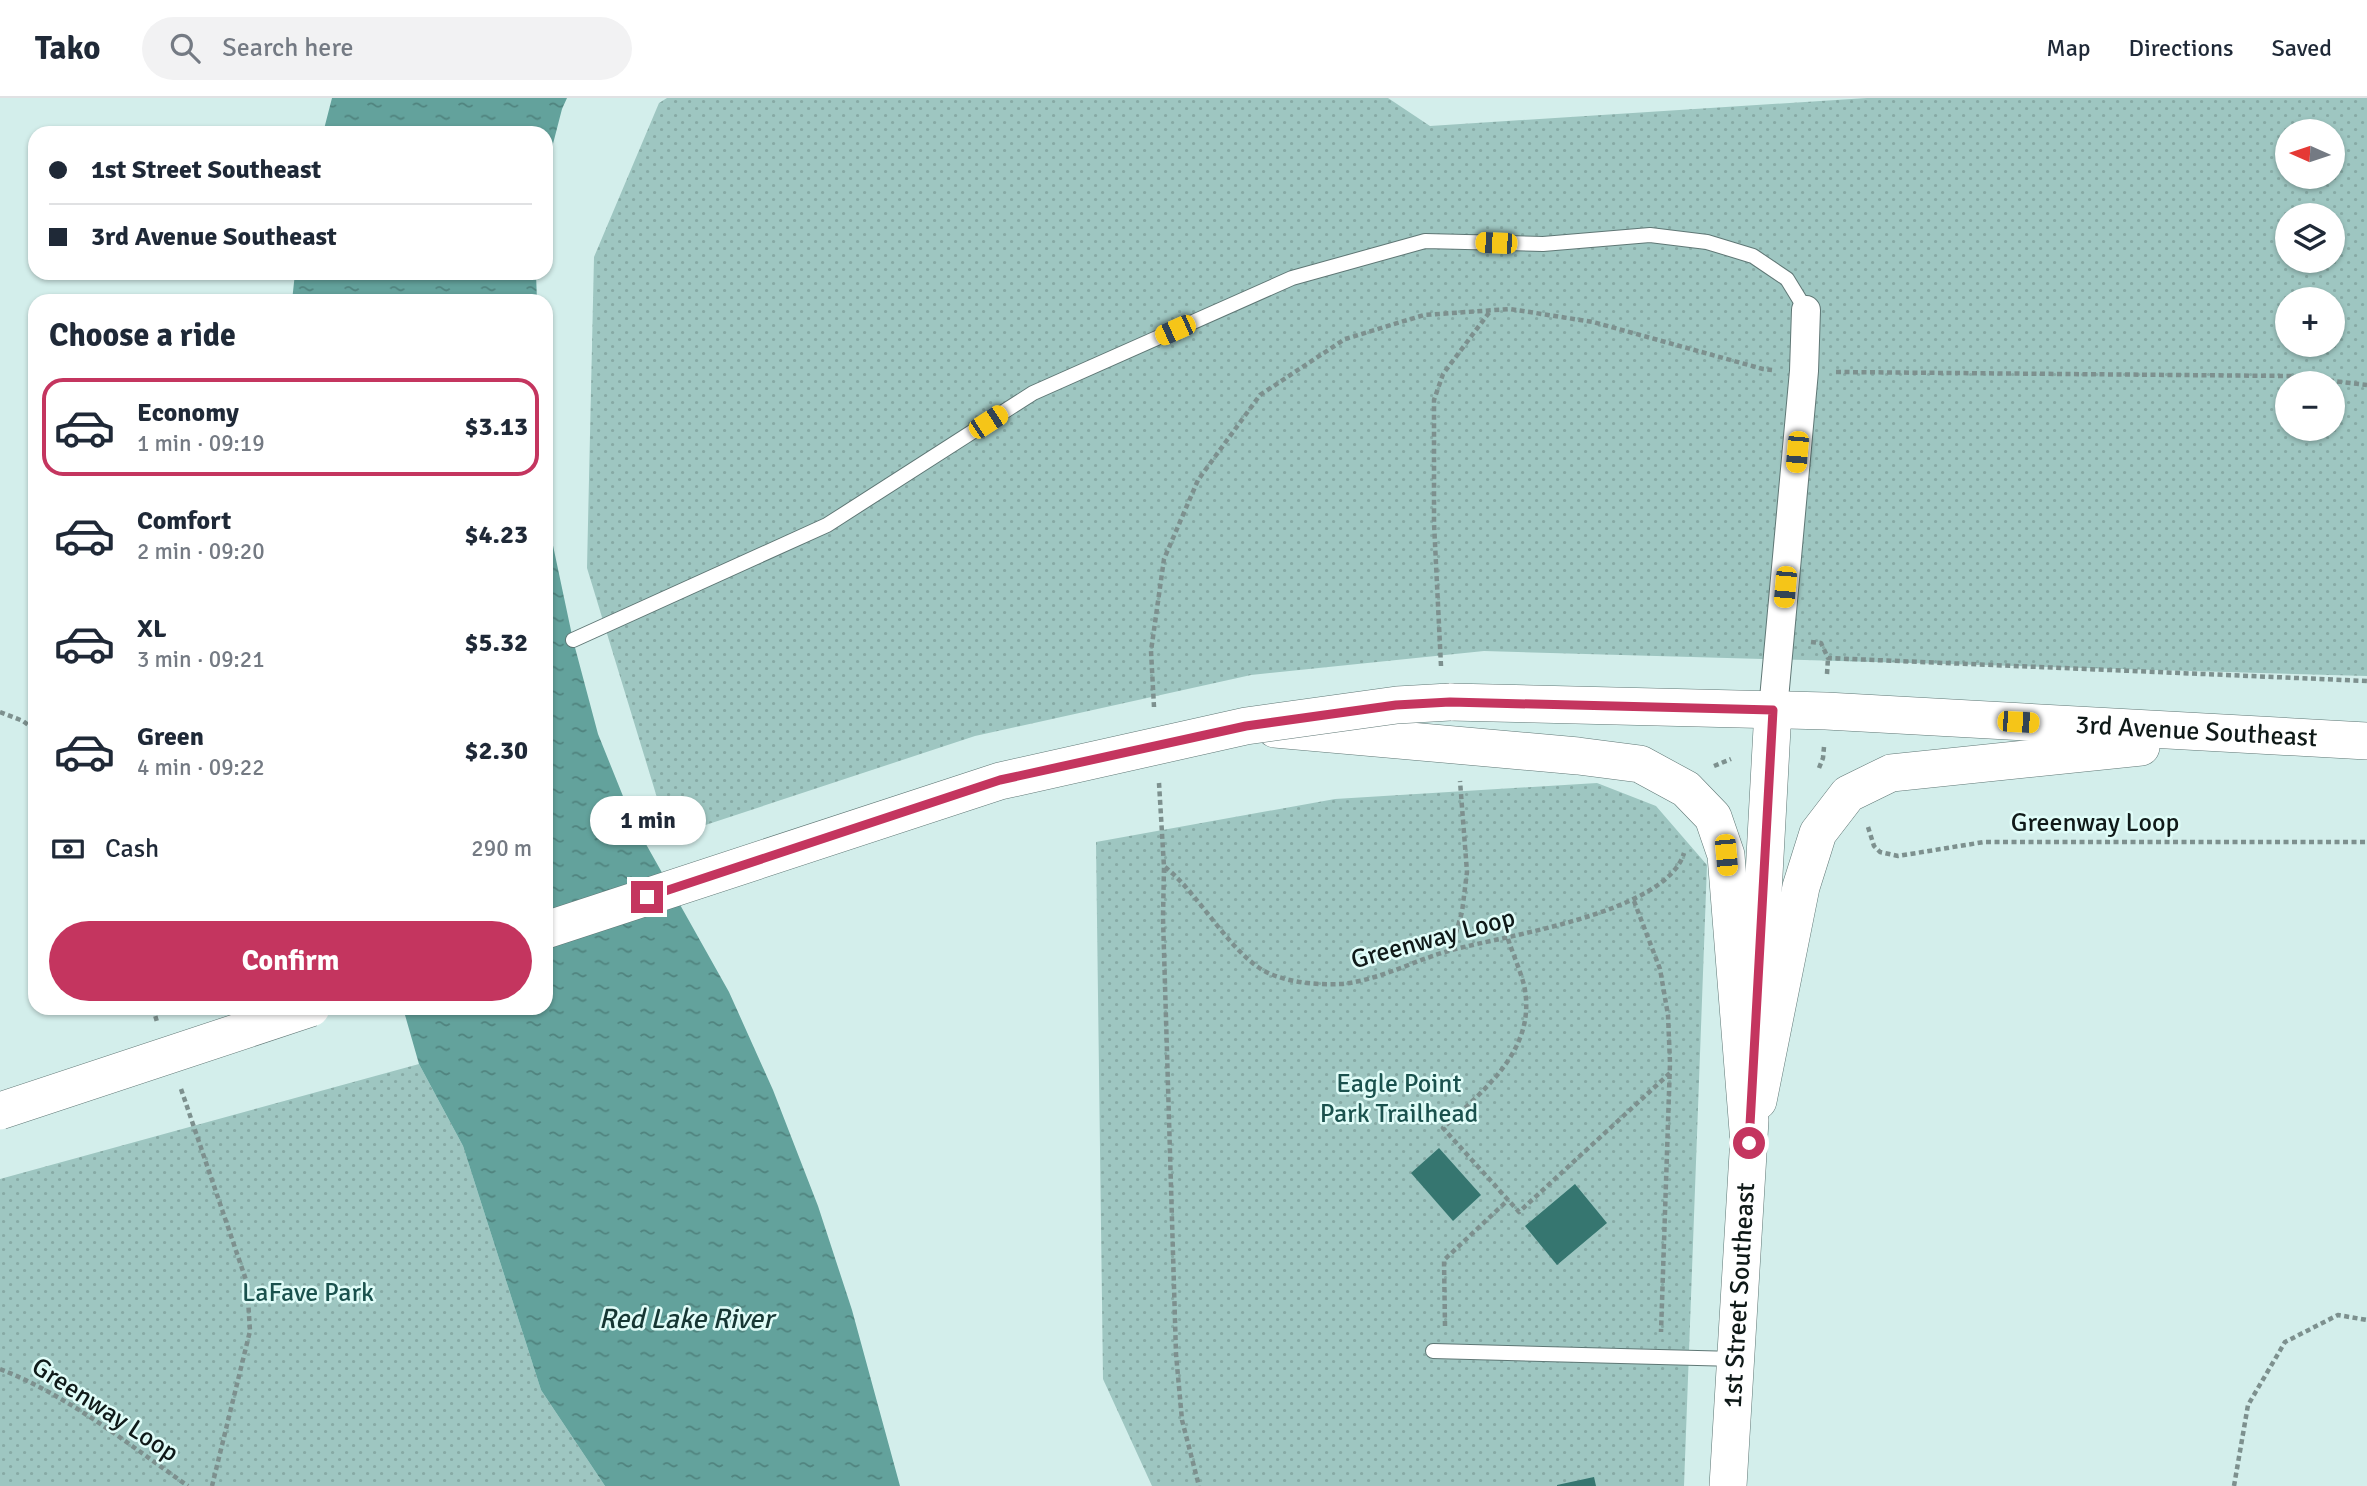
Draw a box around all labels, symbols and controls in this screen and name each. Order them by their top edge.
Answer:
search box [142,17,632,80]
text: Tako [35,28,100,69]
icon: search [166,29,204,67]
text: Search here [222,32,353,64]
text: Map [2046,33,2091,63]
text: Directions [2129,33,2234,63]
text: Saved [2272,33,2332,63]
north arrow [2275,119,2345,189]
map controls [2275,119,2345,441]
text: 1st Street Southeast [91,154,321,186]
button: layers [2275,203,2345,273]
text: 3rd Avenue Southeast [91,221,337,253]
car [1475,232,1518,254]
button: + [2275,287,2345,357]
car [1152,312,1199,348]
text: Choose a ride [49,316,236,355]
button: − [2275,371,2345,441]
icon: car [53,396,116,459]
text: Economy [137,397,239,429]
car [965,402,1012,442]
text: $3.13 [464,411,528,443]
text: 1 min · 09:19 [137,429,265,458]
car [1785,430,1810,474]
icon: car [53,504,116,567]
text: Comfort [137,505,231,537]
text: $4.23 [464,519,528,551]
text: 2 min · 09:20 [137,537,265,566]
car [1773,565,1798,609]
icon: car [53,612,116,675]
text: XL [137,613,167,645]
text: $5.32 [464,627,528,659]
text: 3 min · 09:21 [137,645,265,674]
street label: 3rd Avenue Southeast [2075,709,2318,754]
car [1997,710,2040,734]
icon: car [53,720,116,783]
text: Green [137,721,204,753]
text: $2.30 [464,735,528,767]
text: 4 min · 09:22 [137,753,265,782]
callout: 1 min [589,796,705,844]
text: 1 min [620,806,676,835]
street label: Greenway Loop [2011,807,2179,839]
icon: cash [49,830,87,868]
text: Cash [105,833,159,865]
car [1714,833,1739,877]
text: 290 m [471,834,532,863]
route end [631,881,663,913]
street label: Greenway Loop [1347,902,1519,976]
button: Confirm [49,921,532,1001]
park label: Eagle Point Park Trailhead [1320,1068,1478,1130]
route start [1733,1127,1765,1159]
street label: 1st Street Southeast [1717,1182,1762,1409]
park label: LaFave Park [242,1277,374,1309]
water label: Red Lake River [599,1302,777,1336]
street label: Greenway Loop [26,1351,184,1469]

